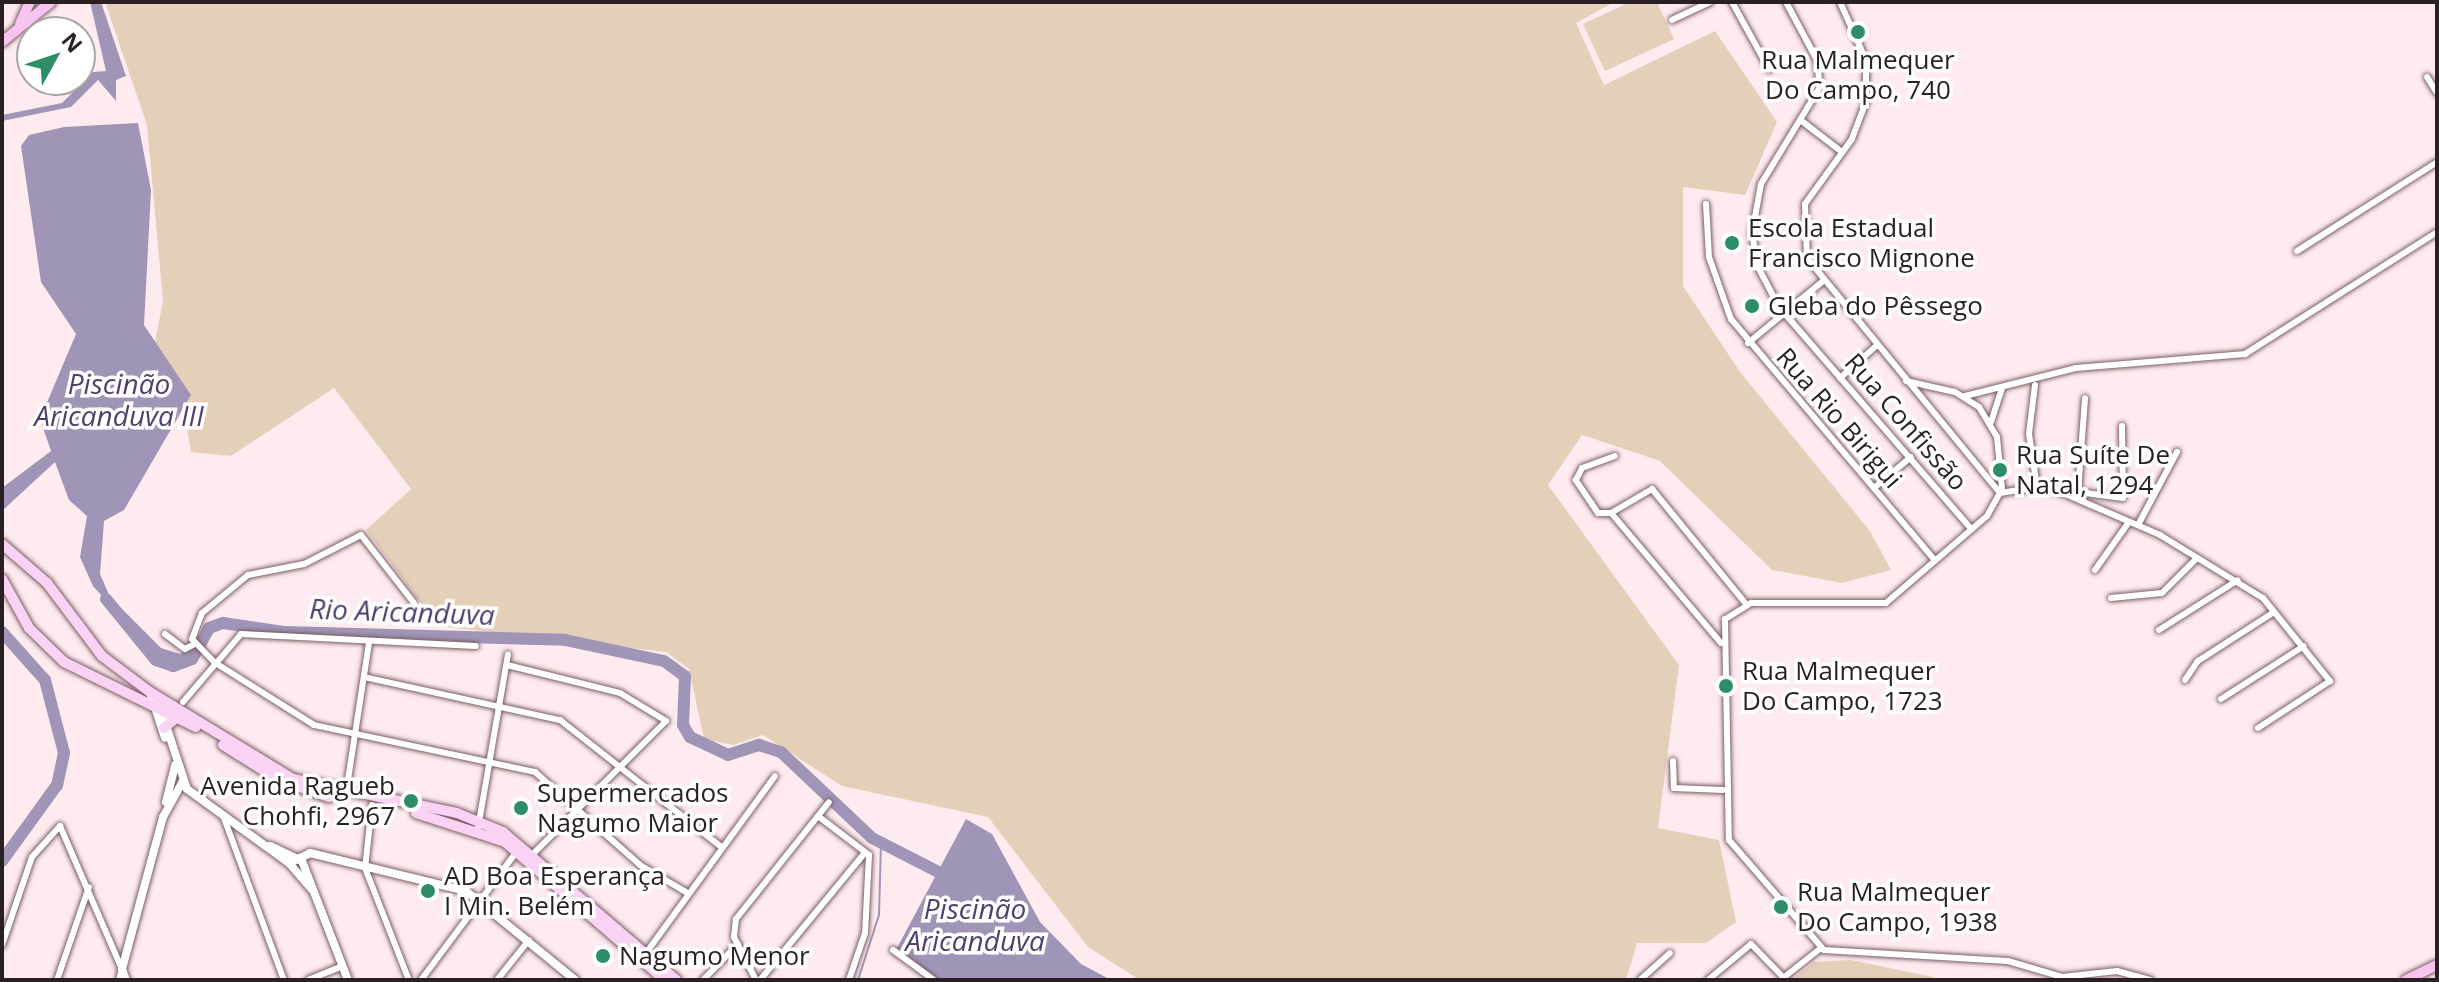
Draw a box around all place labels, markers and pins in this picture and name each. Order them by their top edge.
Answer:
marker: Rua Malmequer Do Campo, 740 [1849,23,1867,41]
place label: Rua Malmequer Do Campo, 740 [1761,44,1955,106]
place label: Escola Estadual Francisco Mignone [1748,212,1975,274]
marker: Escola Estadual Francisco Mignone [1723,234,1741,252]
place label: Gleba do Pêssego [1768,290,1983,322]
marker: Gleba do Pêssego [1743,297,1761,315]
place label: Rua Suíte De Natal, 1294 [2016,439,2170,500]
marker: Rua Suíte De Natal, 1294 [1991,461,2009,479]
place label: Rua Malmequer Do Campo, 1723 [1742,655,1943,716]
marker: Rua Malmequer Do Campo, 1723 [1717,677,1735,695]
place label: Avenida Ragueb Chohfi, 2967 [200,770,395,832]
place label: Supermercados Nagumo Maior [537,777,728,838]
marker: Avenida Ragueb Chohfi, 2967 [402,792,420,810]
marker: Supermercados Nagumo Maior [512,799,530,817]
place label: AD Boa Esperança I Min. Belém [444,860,665,922]
place label: Rua Malmequer Do Campo, 1938 [1797,876,1998,938]
marker: AD Boa Esperança I Min. Belém [419,882,437,900]
marker: Rua Malmequer Do Campo, 1938 [1772,898,1790,916]
place label: Nagumo Menor [619,940,810,972]
marker: Nagumo Menor [594,947,612,965]

